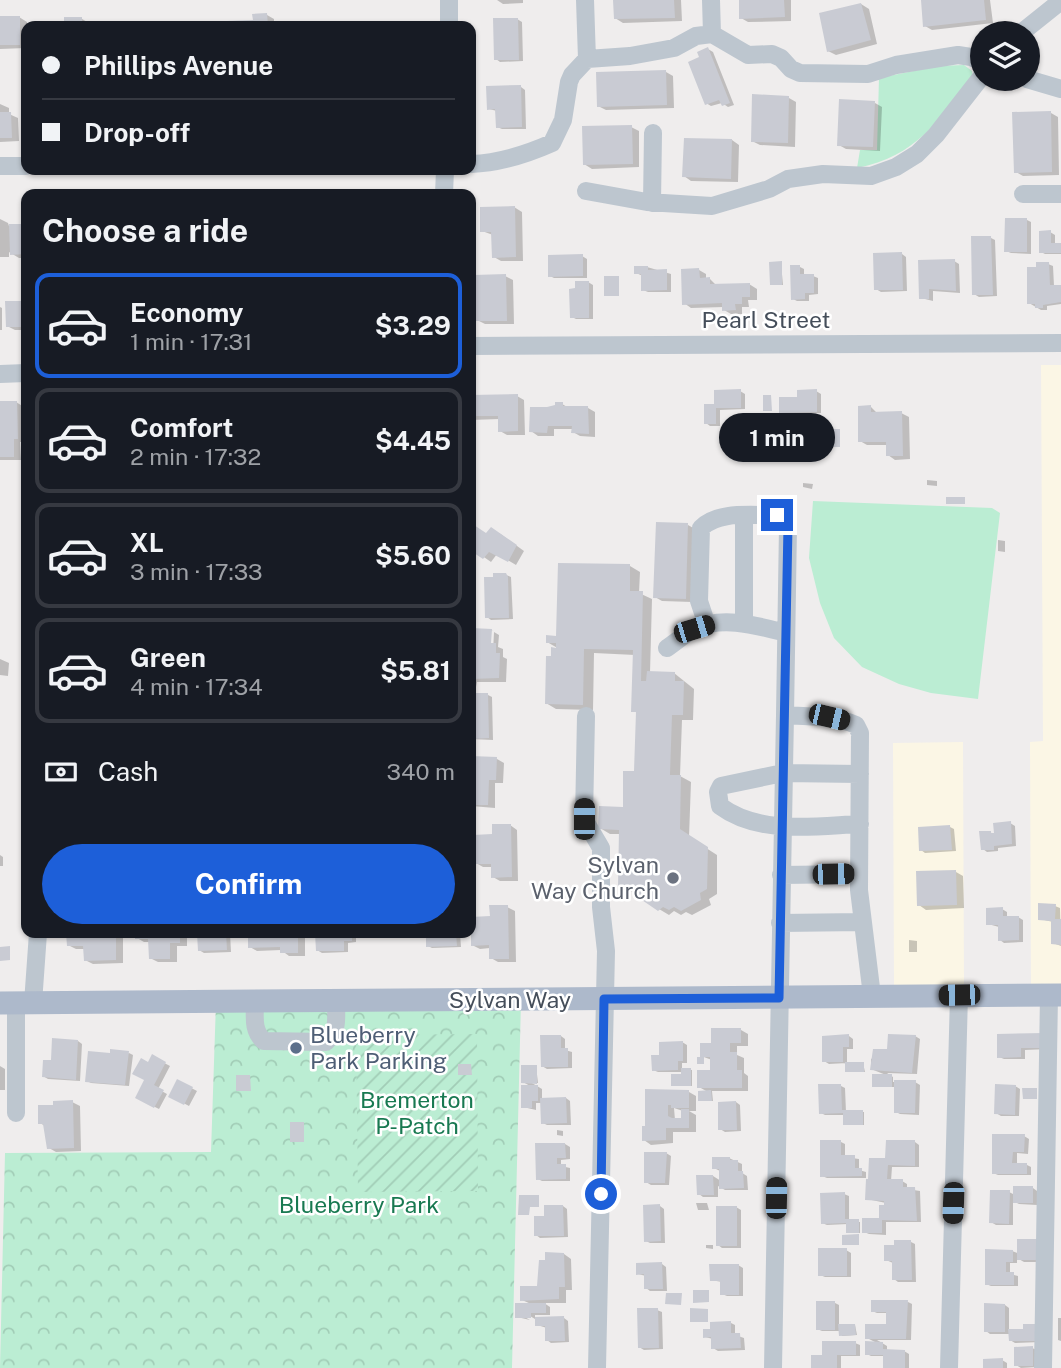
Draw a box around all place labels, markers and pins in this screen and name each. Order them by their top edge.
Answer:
place label: Sylvan Way Church [531,851,659,904]
marker: Sylvan Way Church [665,870,681,886]
place label: Blueberry Park Parking [310,1021,447,1074]
marker: Blueberry Park Parking [288,1040,304,1056]

